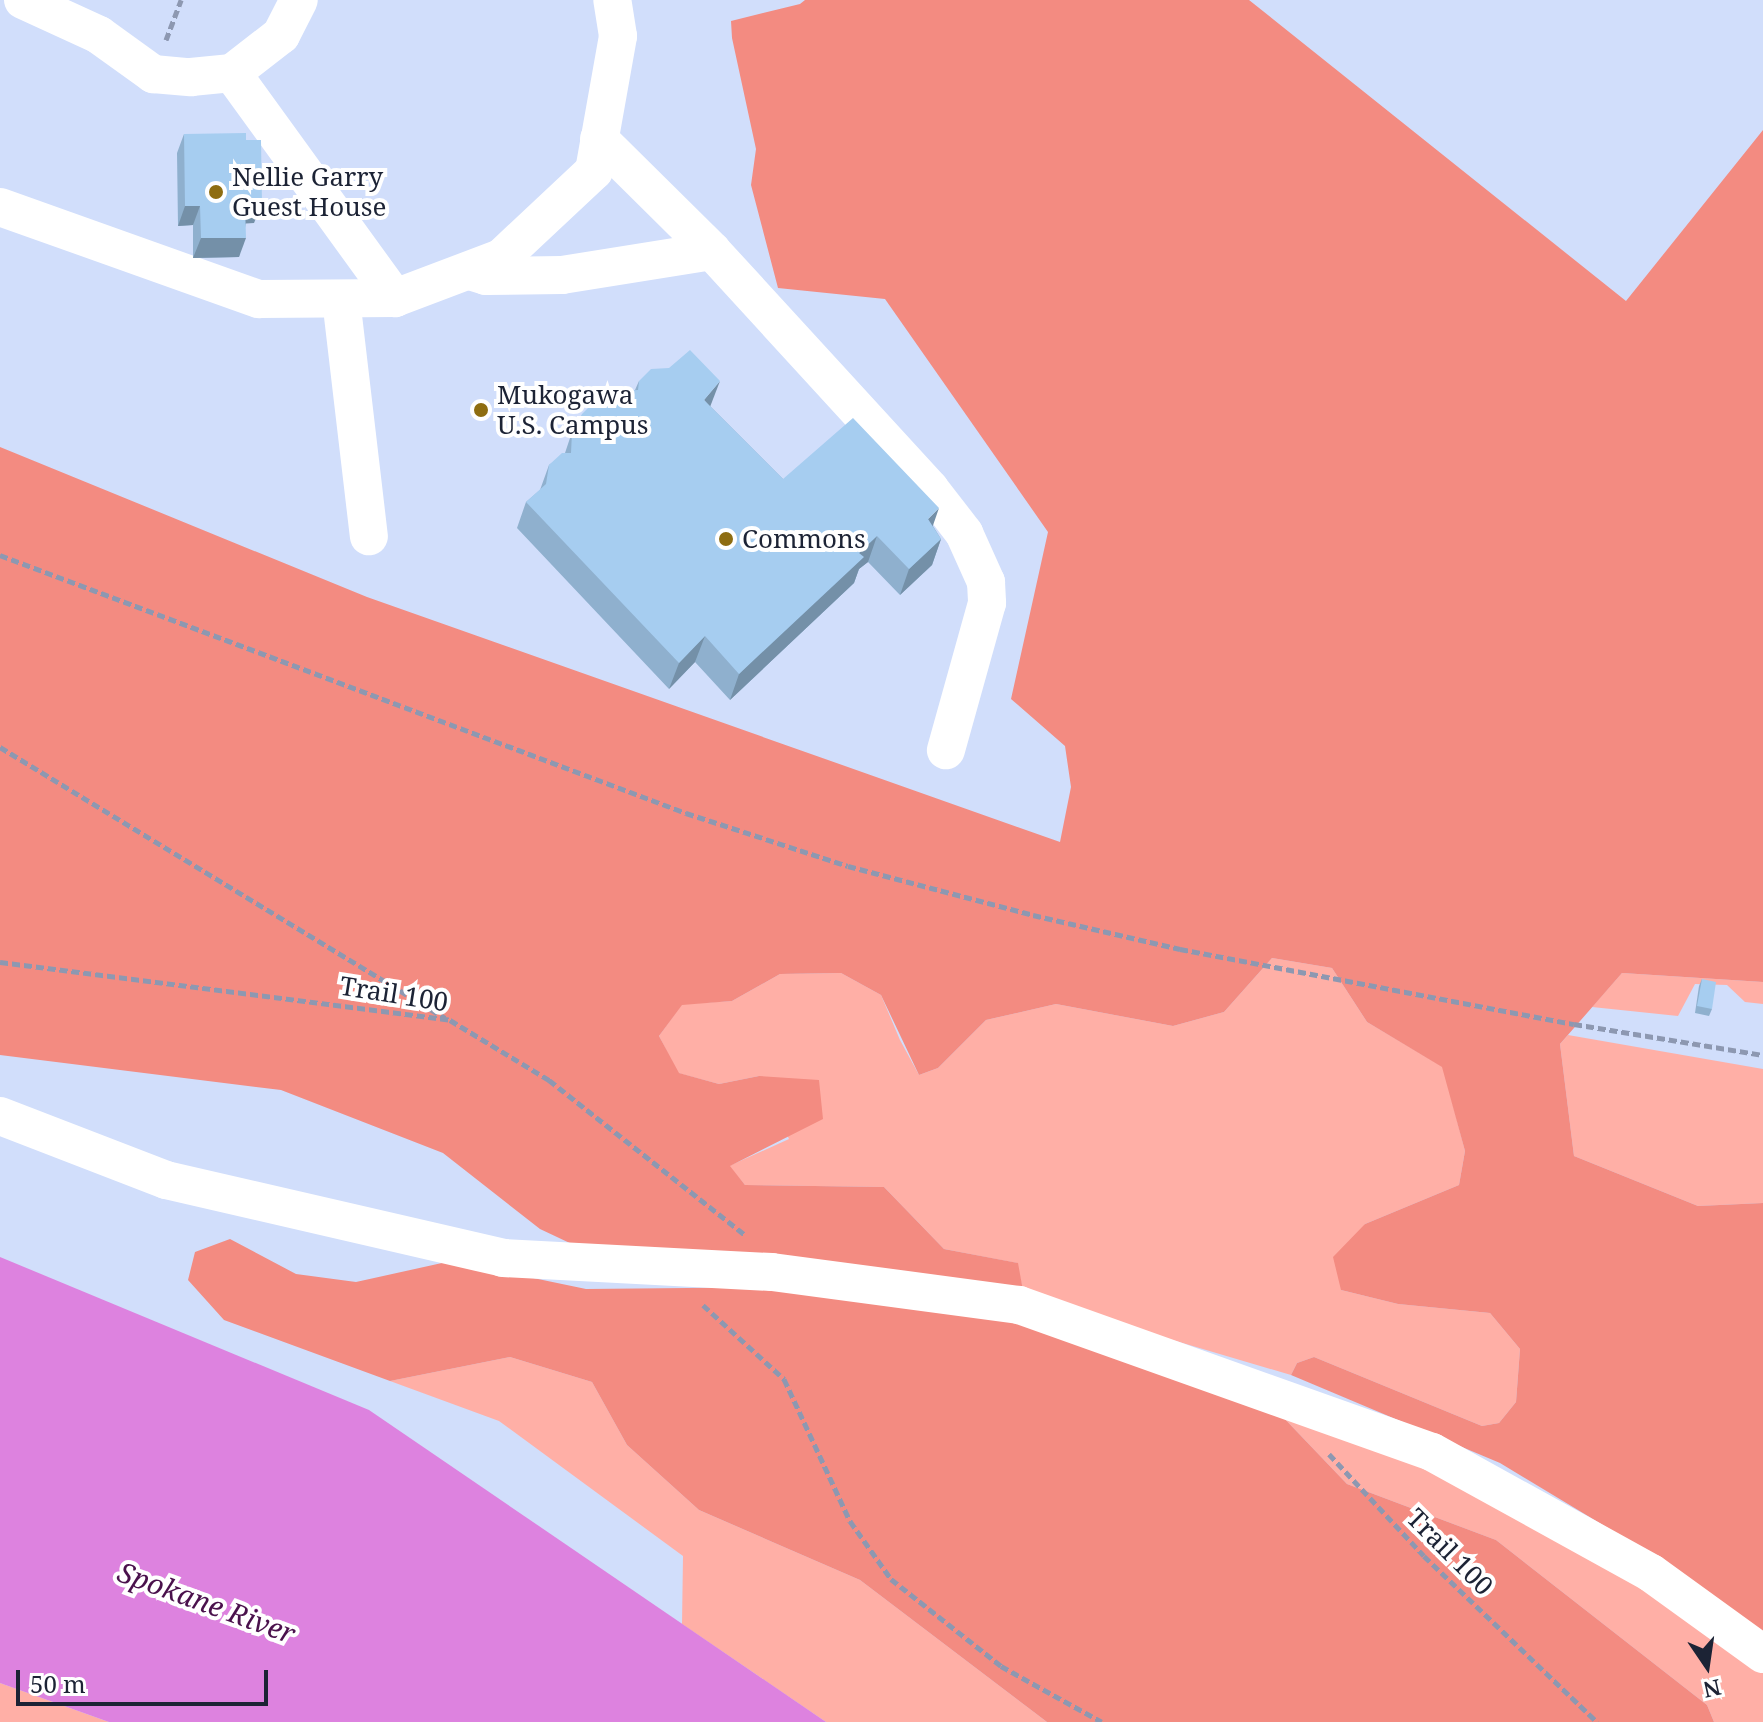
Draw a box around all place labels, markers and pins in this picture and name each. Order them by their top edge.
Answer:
place label: Nellie Garry Guest House [232,161,386,222]
marker: Nellie Garry Guest House [207,183,225,201]
place label: Mukogawa U.S. Campus [497,379,648,440]
marker: Mukogawa U.S. Campus [472,401,490,419]
place label: Commons [742,523,866,555]
marker: Commons [717,530,735,548]

